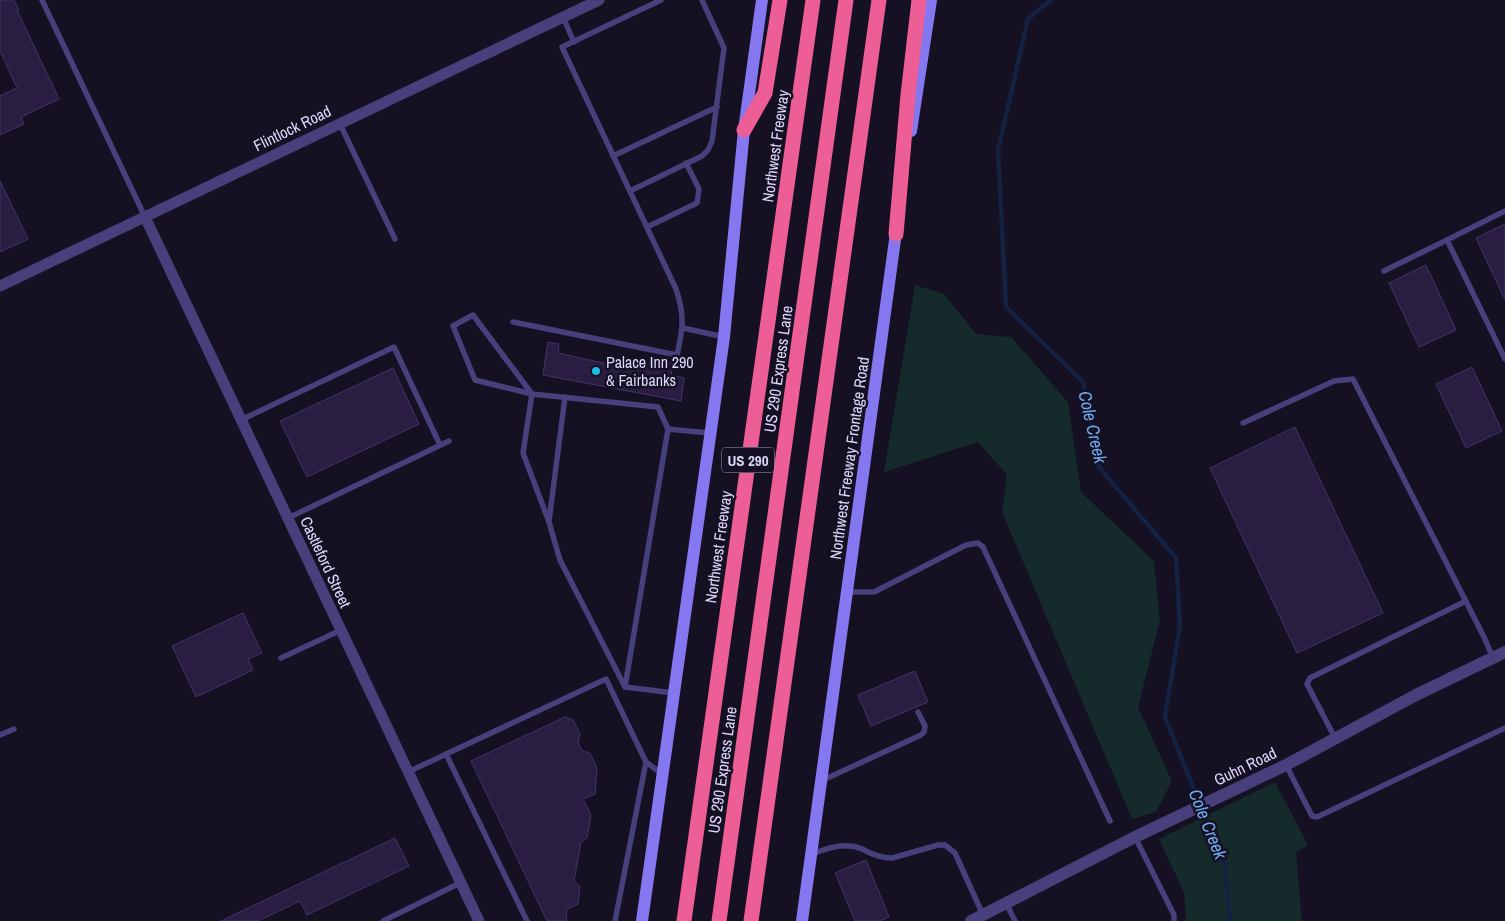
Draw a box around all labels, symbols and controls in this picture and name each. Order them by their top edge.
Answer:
street label: Northwest Freeway [756,88,794,203]
street label: Flintlock Road [249,100,335,156]
street label: US 290 Express Lane [758,304,798,434]
place label: Palace Inn 290 & Fairbanks [606,351,694,391]
street label: Northwest Freeway Frontage Road [824,355,874,561]
marker: Palace Inn 290 & Fairbanks [590,365,602,377]
water label: Cole Creek [1073,388,1114,466]
road number: US 290 [722,448,774,472]
street label: Northwest Freeway [699,489,737,604]
street label: Castleford Street [295,513,357,612]
street label: US 290 Express Lane [702,705,742,835]
street label: Guhn Road [1210,741,1280,791]
water label: Cole Creek [1183,785,1234,863]

